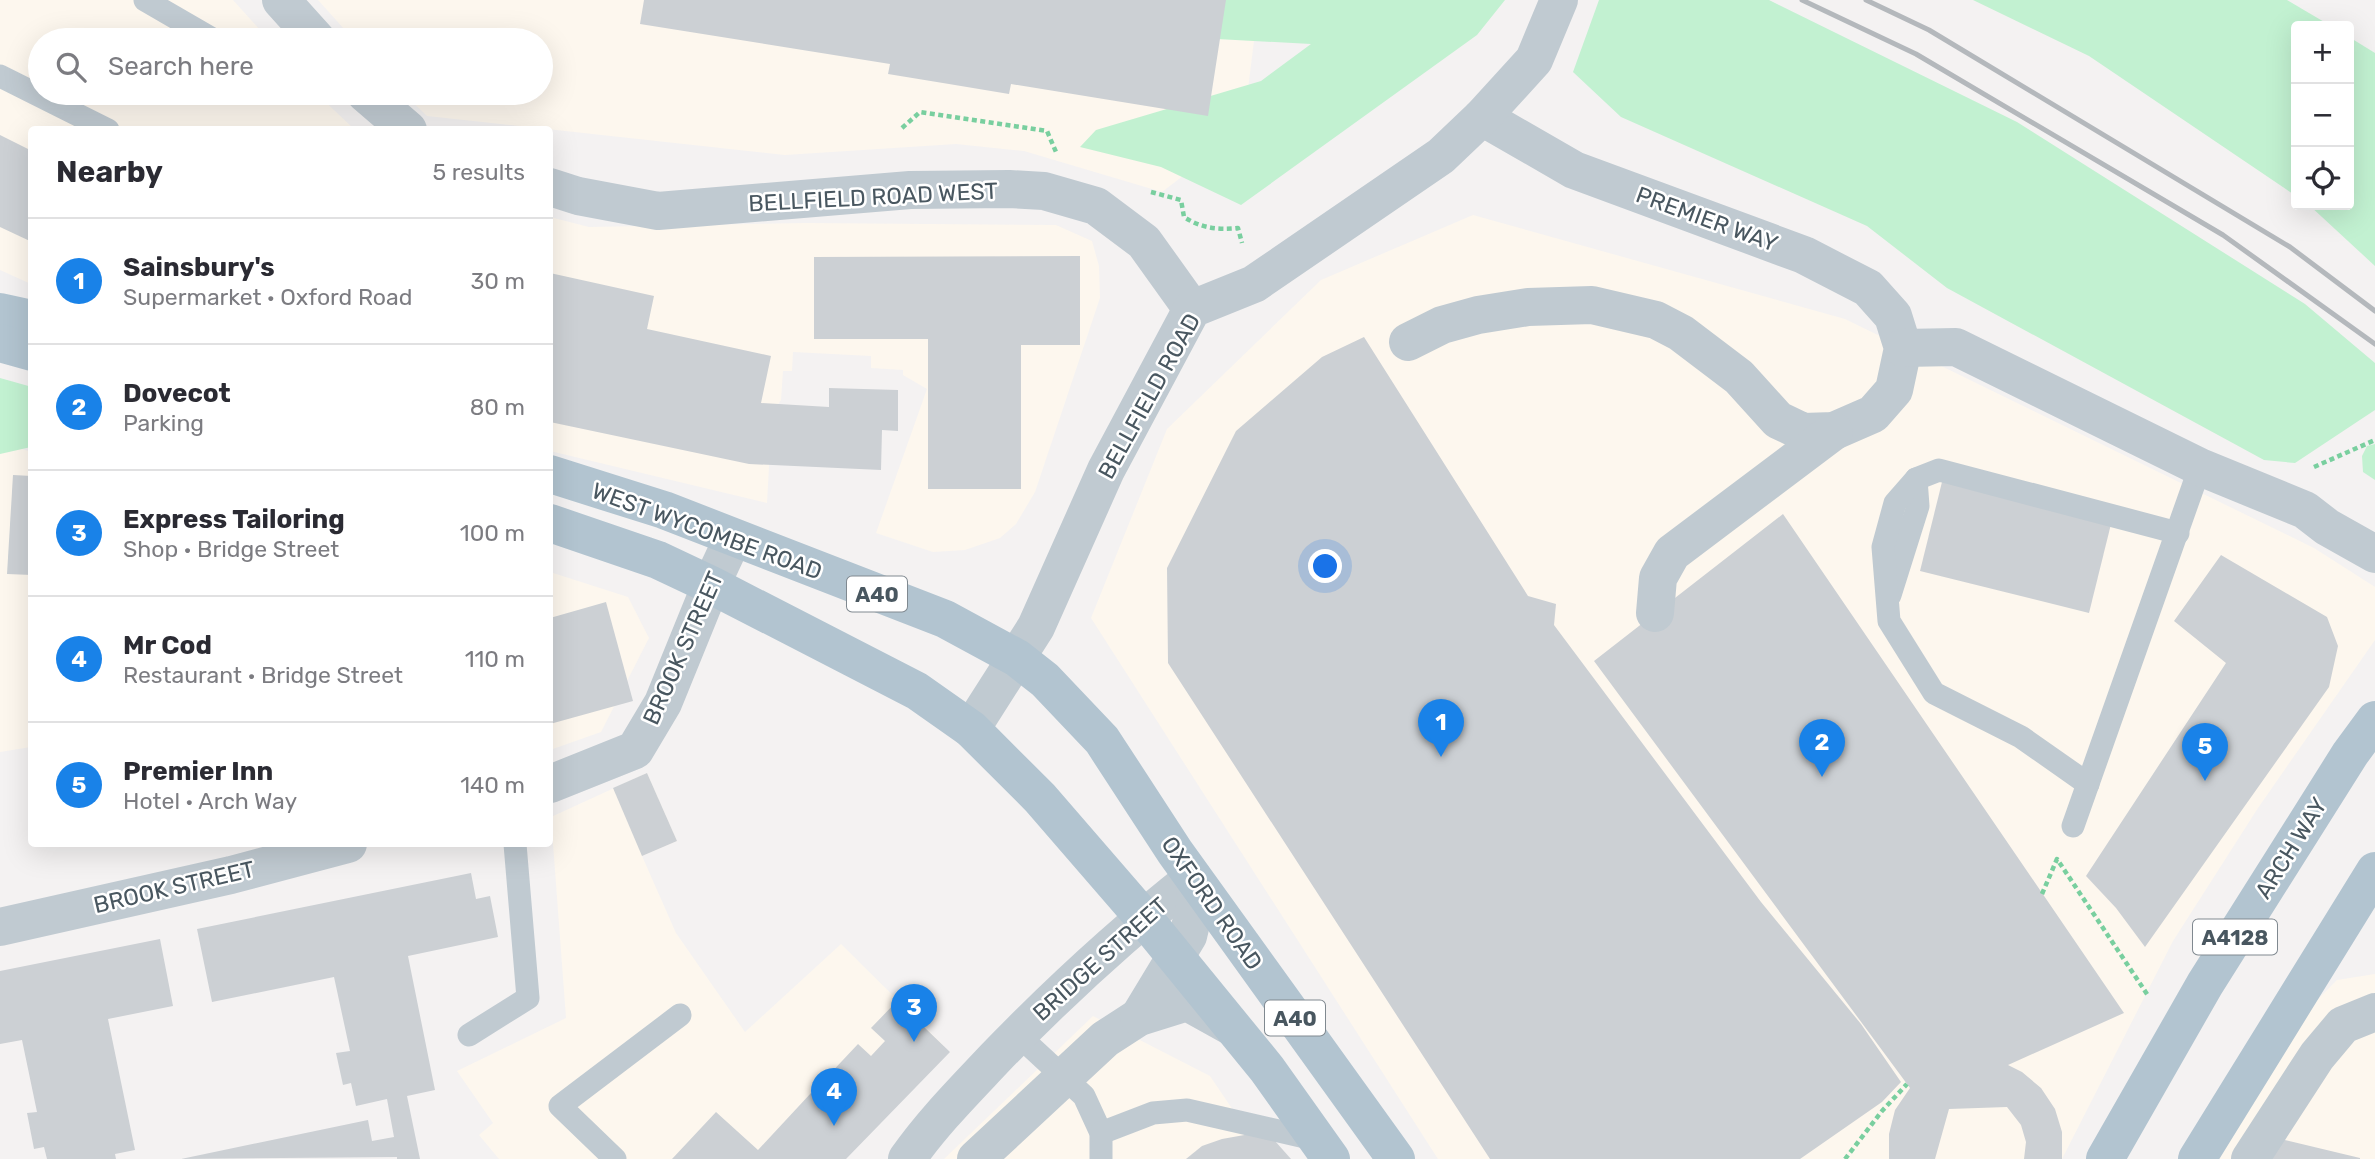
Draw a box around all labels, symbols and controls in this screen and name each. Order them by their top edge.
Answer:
map controls [2291,21,2354,210]
button: + [2291,21,2354,84]
search box [28,28,553,105]
icon: search [52,48,90,86]
text: Search here [108,51,254,82]
button: − [2291,84,2354,147]
button: locate [2291,147,2354,210]
text: Nearby [56,154,163,190]
text: 5 results [432,158,525,186]
street label: BELLFIELD ROAD WEST [747,176,999,218]
street label: PREMIER WAY [1632,180,1782,258]
text: Sainsbury's [123,252,275,283]
text: 1 [73,267,85,295]
text: 30 m [470,267,525,295]
text: Supermarket · Oxford Road [123,283,412,311]
street label: BELLFIELD ROAD [1092,308,1206,484]
text: Dovecot [123,378,231,409]
text: 2 [72,393,86,421]
text: 80 m [470,393,525,421]
text: Parking [123,409,204,437]
street label: WEST WYCOMBE ROAD [588,476,826,586]
text: Express Tailoring [123,504,345,535]
text: 3 [71,519,87,547]
text: 100 m [460,519,525,547]
text: Shop · Bridge Street [123,535,339,563]
your location [1308,549,1342,583]
street label: BROOK STREET [637,567,729,729]
road number: A40 [847,576,907,612]
text: Mr Cod [123,630,212,661]
text: 4 [71,645,87,673]
text: 110 m [465,645,525,673]
text: Restaurant · Bridge Street [123,661,403,689]
pin: 1 [1418,699,1464,757]
pin: 2 [1799,719,1845,777]
pin: 5 [2182,723,2228,781]
text: Premier Inn [123,756,273,787]
text: 5 [72,771,86,799]
text: 140 m [460,771,525,799]
text: Hotel · Arch Way [123,787,297,815]
street label: ARCH WAY [2249,792,2333,904]
street label: OXFORD ROAD [1156,831,1268,975]
street label: BROOK STREET [91,855,257,919]
street label: BRIDGE STREET [1027,891,1173,1027]
road number: A4128 [2193,920,2277,954]
pin: 3 [891,984,937,1042]
road number: A40 [1265,1000,1325,1036]
pin: 4 [811,1068,857,1126]

